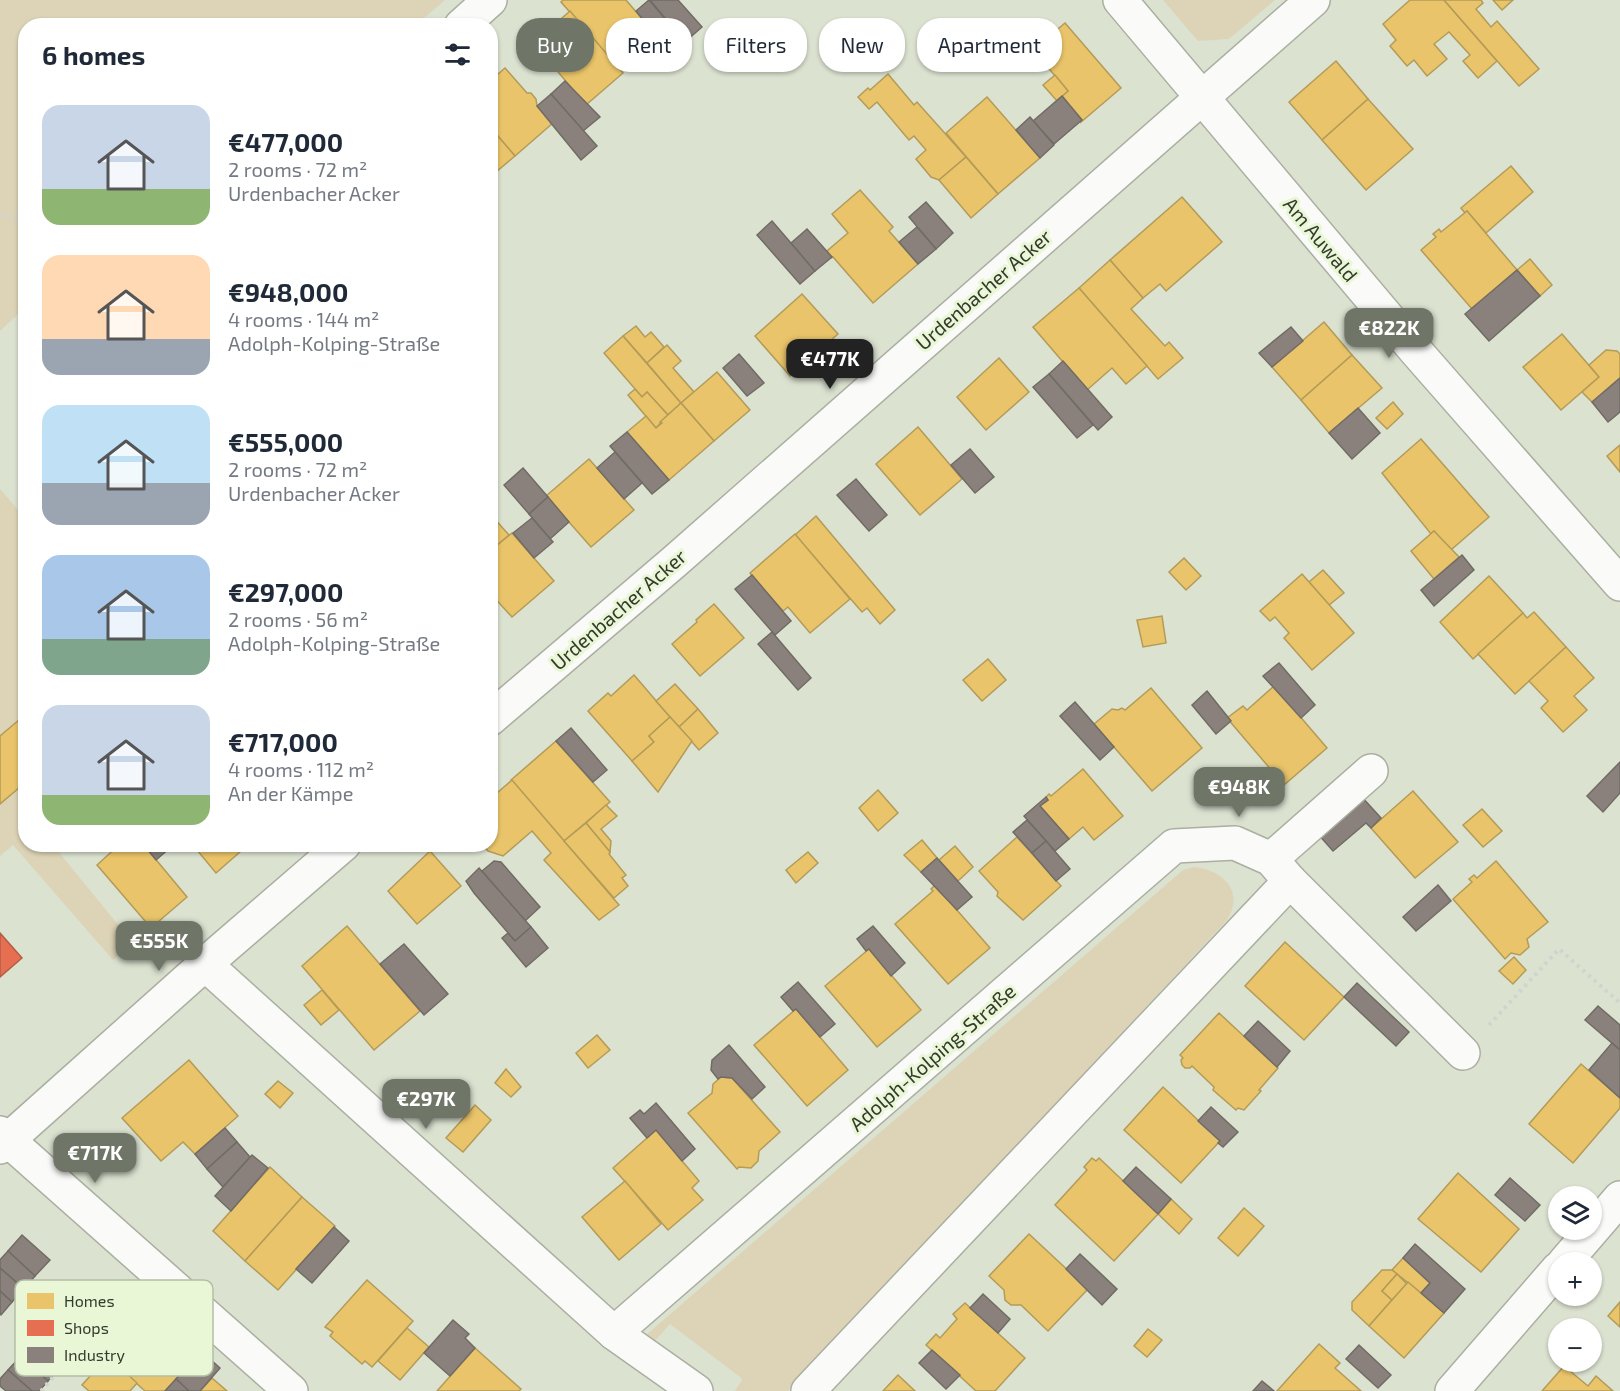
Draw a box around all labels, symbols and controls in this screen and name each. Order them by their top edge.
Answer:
chip: Buy [516,18,594,72]
chip: Rent [606,18,692,72]
chip: Filters [704,18,807,72]
chip: New [819,18,905,72]
chip: Apartment [917,18,1062,72]
icon: filters [441,38,474,71]
text: 6 homes [42,39,145,70]
text: €477,000 [228,126,343,157]
icon: home [90,129,162,201]
text: 2 rooms · 72 m² [228,157,367,181]
text: Urdenbacher Acker [228,181,400,205]
street label: Am Auwald [1279,192,1363,286]
street label: Urdenbacher Acker [910,224,1056,354]
text: €948,000 [228,276,348,307]
icon: home [90,279,162,351]
text: 4 rooms · 144 m² [228,307,379,331]
pin: €822K [1347,308,1431,359]
text: €822K [1358,315,1420,339]
text: Adolph-Kolping-Straße [228,331,440,355]
pin: €477K [788,339,872,390]
text: €477K [800,346,860,370]
text: €555,000 [228,426,343,457]
icon: home [90,429,162,501]
text: 2 rooms · 72 m² [228,457,367,481]
text: Urdenbacher Acker [228,481,400,505]
street label: Urdenbacher Acker [545,544,691,674]
text: €297,000 [228,576,343,607]
icon: home [90,579,162,651]
text: 2 rooms · 56 m² [228,607,368,631]
text: Adolph-Kolping-Straße [228,631,440,655]
text: €717,000 [228,726,338,757]
icon: home [90,729,162,801]
text: 4 rooms · 112 m² [228,757,374,781]
pin: €948K [1197,767,1281,818]
text: €948K [1208,774,1270,798]
text: An der Kämpe [228,781,353,805]
pin: €555K [117,921,201,972]
text: €555K [130,928,188,952]
street label: Adolph-Kolping-Straße [844,978,1020,1136]
pin: €297K [384,1079,468,1130]
text: €297K [396,1086,456,1110]
pin: €717K [53,1133,137,1184]
text: €717K [67,1140,123,1164]
map controls [1548,1186,1602,1372]
button: layers [1548,1186,1602,1240]
button: + [1548,1252,1602,1306]
legend [15,1280,213,1376]
text: Homes [64,1291,115,1310]
text: Shops [64,1318,109,1337]
button: − [1548,1318,1602,1372]
text: Industry [64,1345,125,1364]

